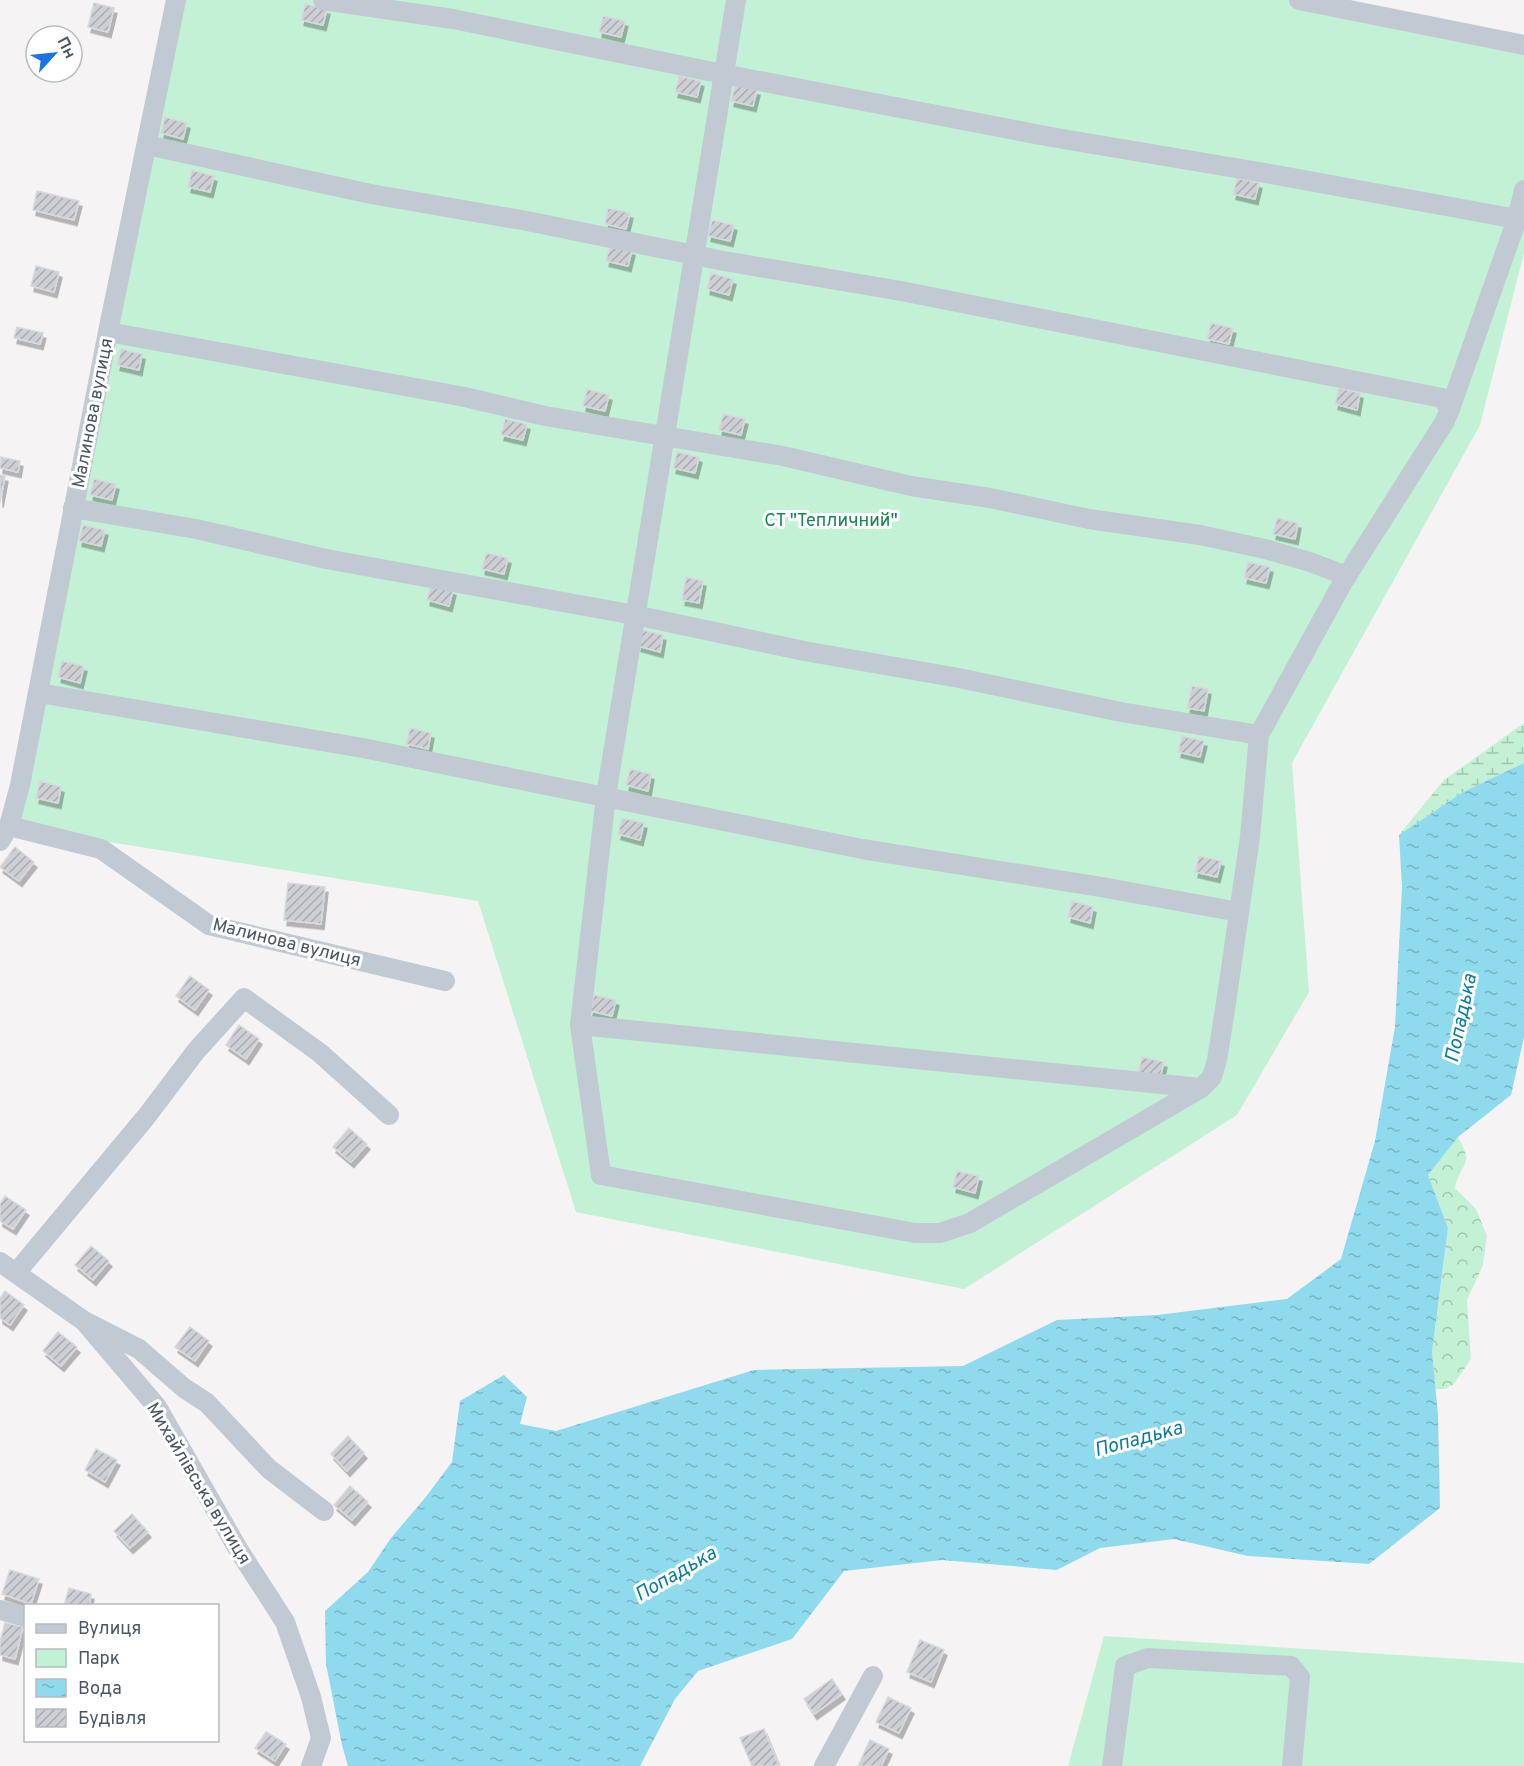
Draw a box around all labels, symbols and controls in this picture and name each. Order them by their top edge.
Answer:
north arrow [24,24,84,84]
text: Пн [52,34,79,62]
street label: Малинова вулиця [68,336,119,490]
park label: СТ "Тепличний" [764,510,898,533]
street label: Малинова вулиця [210,914,363,973]
water label: Попадька [1440,971,1484,1065]
street label: Михайлівська вулиця [140,1399,255,1569]
water label: Попадька [1092,1416,1186,1464]
water label: Попадька [630,1541,722,1609]
legend [24,1604,219,1742]
text: Вулиця [78,1618,141,1641]
text: Парк [78,1648,120,1671]
text: Вода [78,1678,122,1701]
text: Будівля [78,1708,146,1731]

